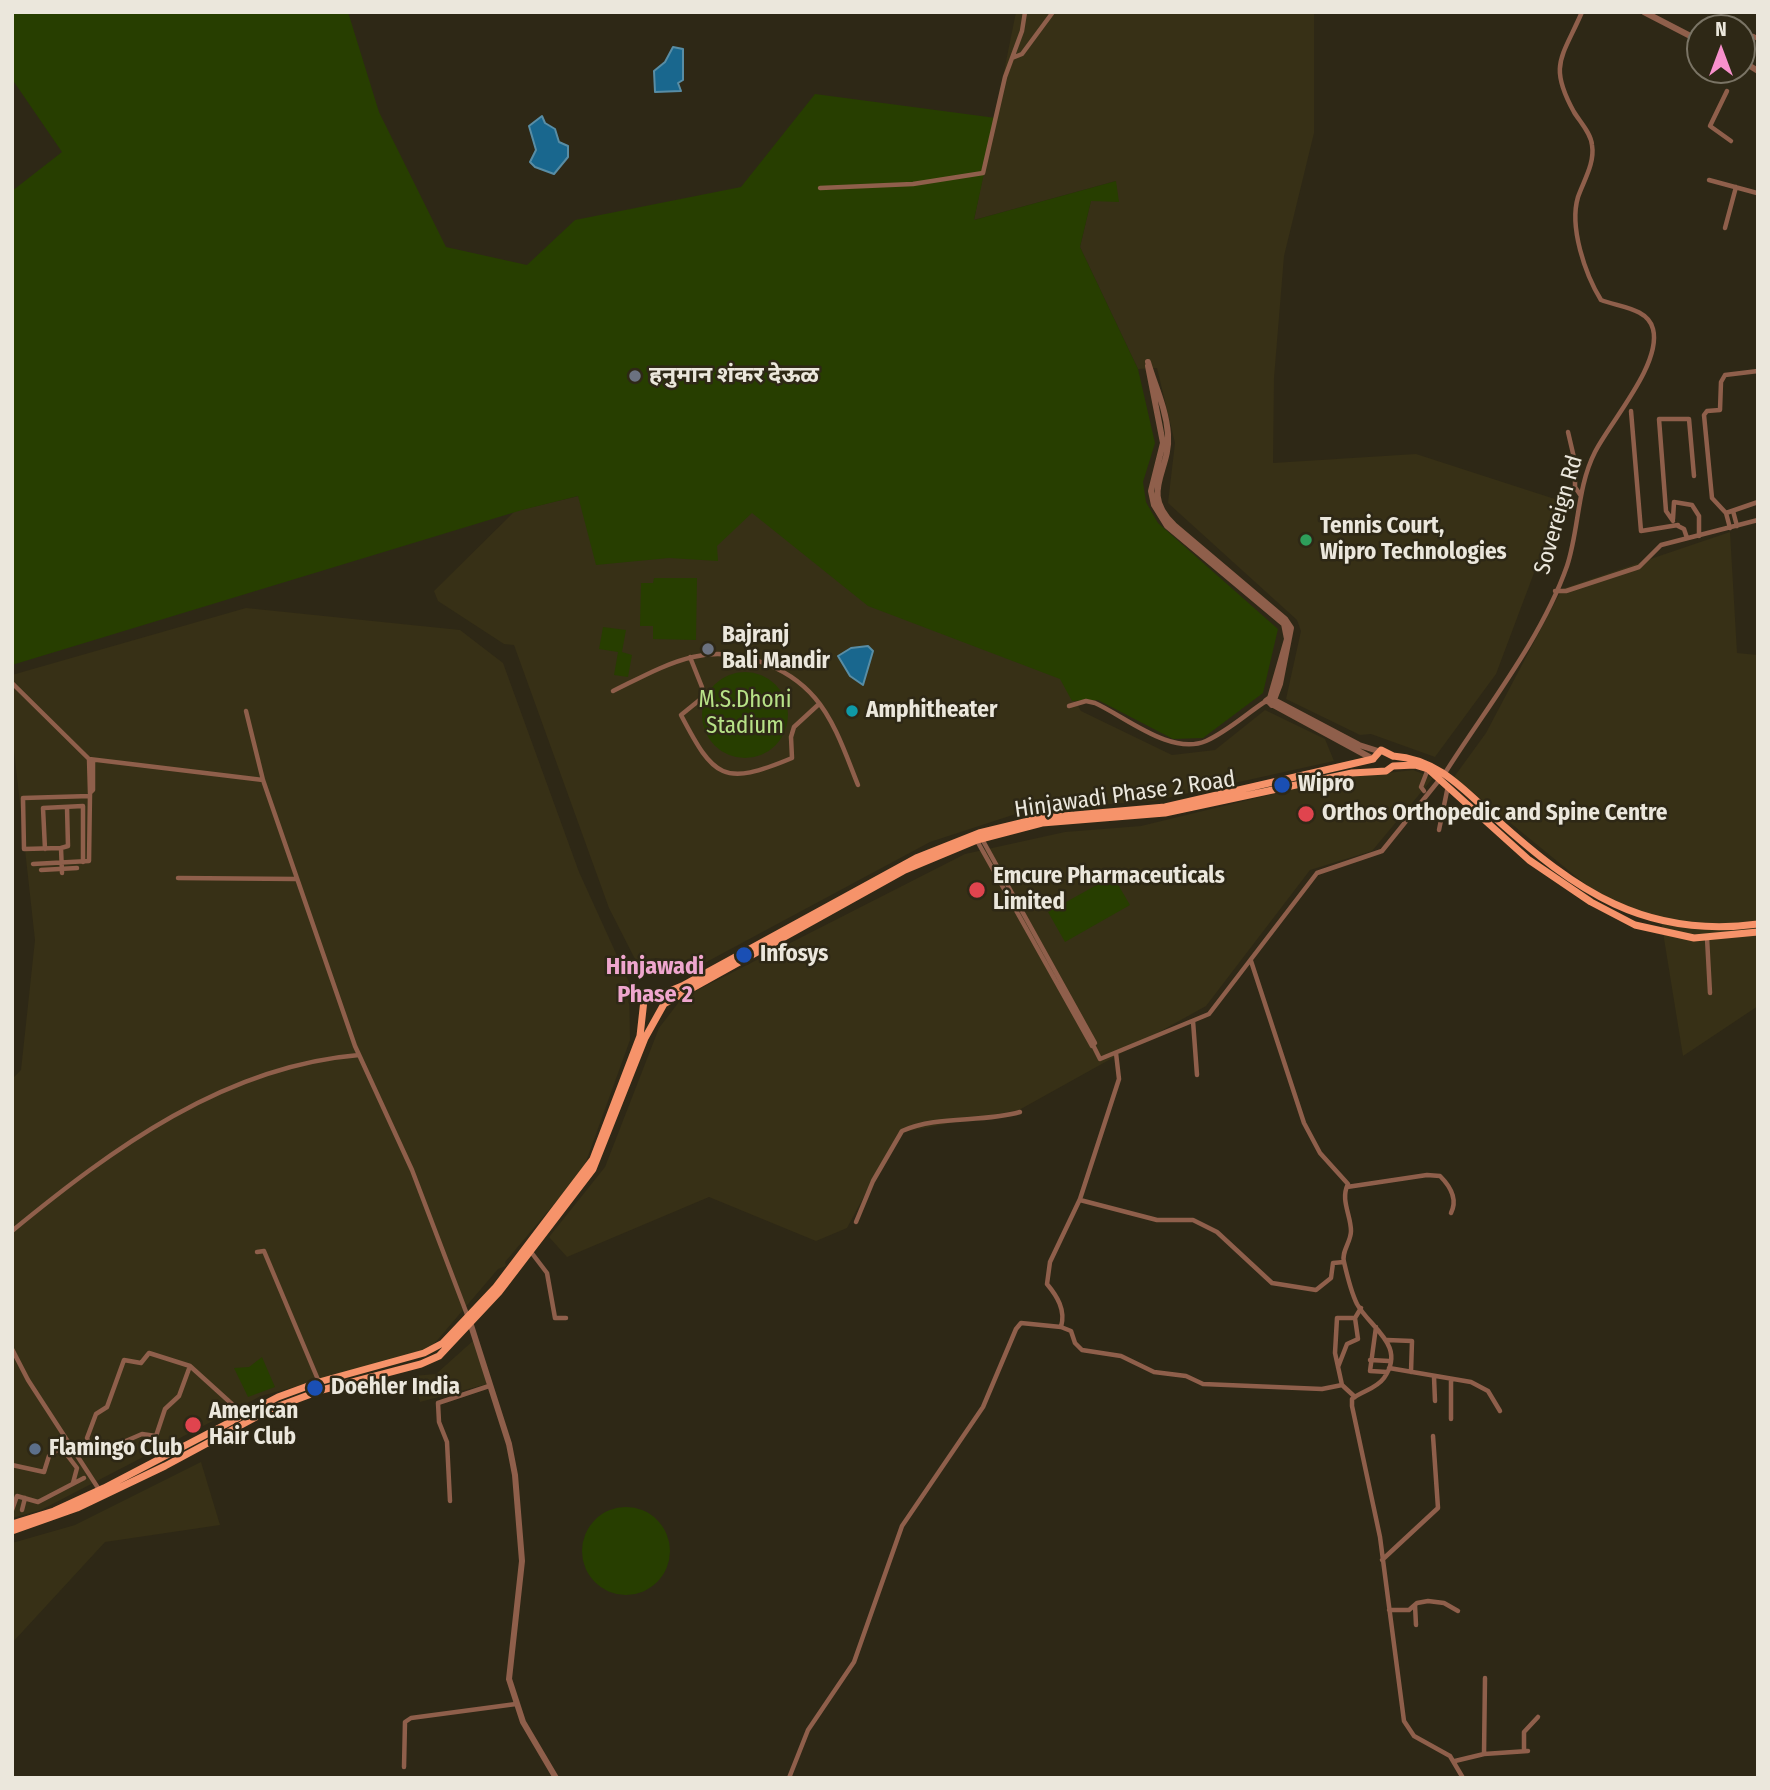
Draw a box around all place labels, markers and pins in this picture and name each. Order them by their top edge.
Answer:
place label: हनुमान शंकर देऊळ [649,362,819,390]
marker: हनुमान शंकर देऊळ [627,368,643,384]
place label: Tennis Court, Wipro Technologies [1320,513,1507,567]
marker: Tennis Court, Wipro Technologies [1298,532,1314,548]
place label: Bajranj Bali Mandir [722,622,830,676]
marker: Bajranj Bali Mandir [700,641,716,657]
place label: Amphitheater [866,697,997,725]
marker: Amphitheater [844,703,860,719]
place label: Wipro [1298,771,1354,799]
marker: Wipro [1272,775,1292,795]
place label: Orthos Orthopedic and Spine Centre [1322,800,1668,828]
marker: Orthos Orthopedic and Spine Centre [1296,804,1316,824]
place label: Emcure Pharmaceuticals Limited [993,863,1225,917]
marker: Emcure Pharmaceuticals Limited [967,880,987,900]
place label: Infosys [760,941,828,969]
marker: Infosys [734,945,754,965]
place label: Doehler India [331,1374,460,1402]
marker: Doehler India [305,1378,325,1398]
place label: American Hair Club [209,1398,298,1452]
marker: American Hair Club [183,1415,203,1435]
place label: Flamingo Club [49,1435,183,1463]
marker: Flamingo Club [27,1441,43,1457]

